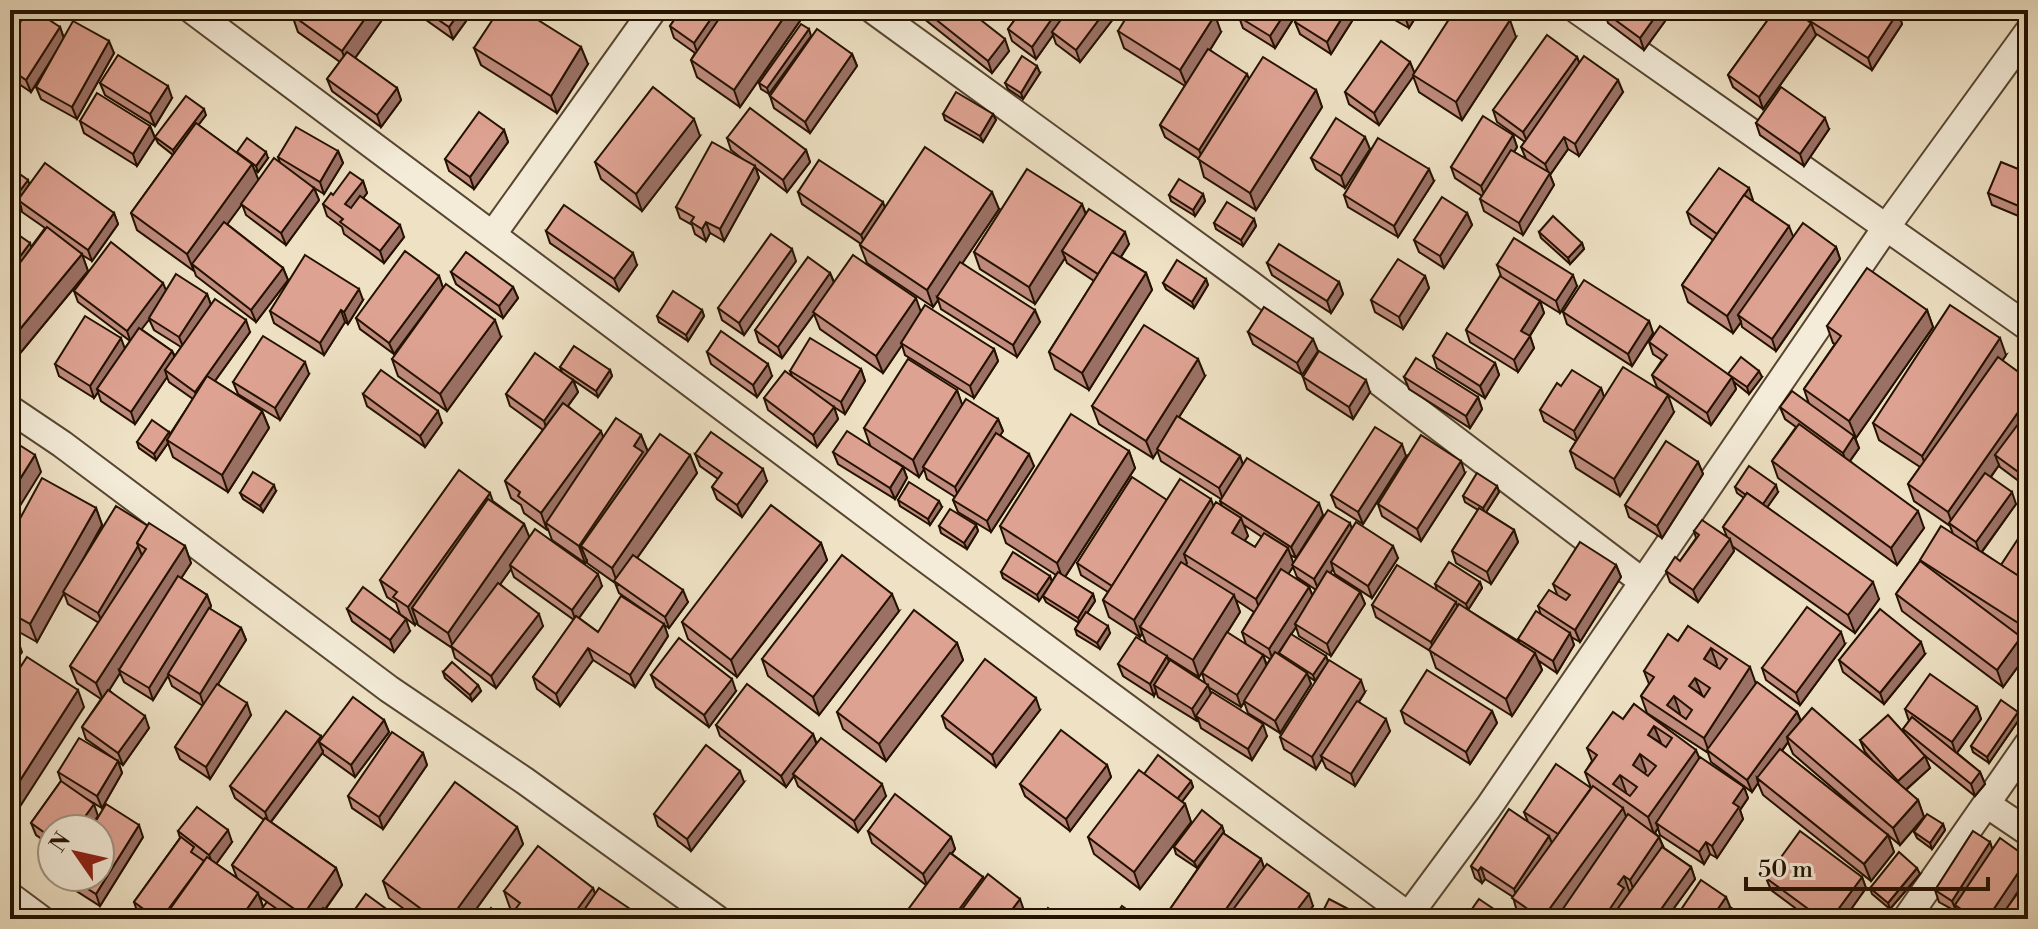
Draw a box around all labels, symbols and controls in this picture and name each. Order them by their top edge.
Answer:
north arrow [36,813,116,893]
text: N [45,827,77,857]
scale bar [1746,841,1988,891]
text: 50 m [1758,855,1813,885]

